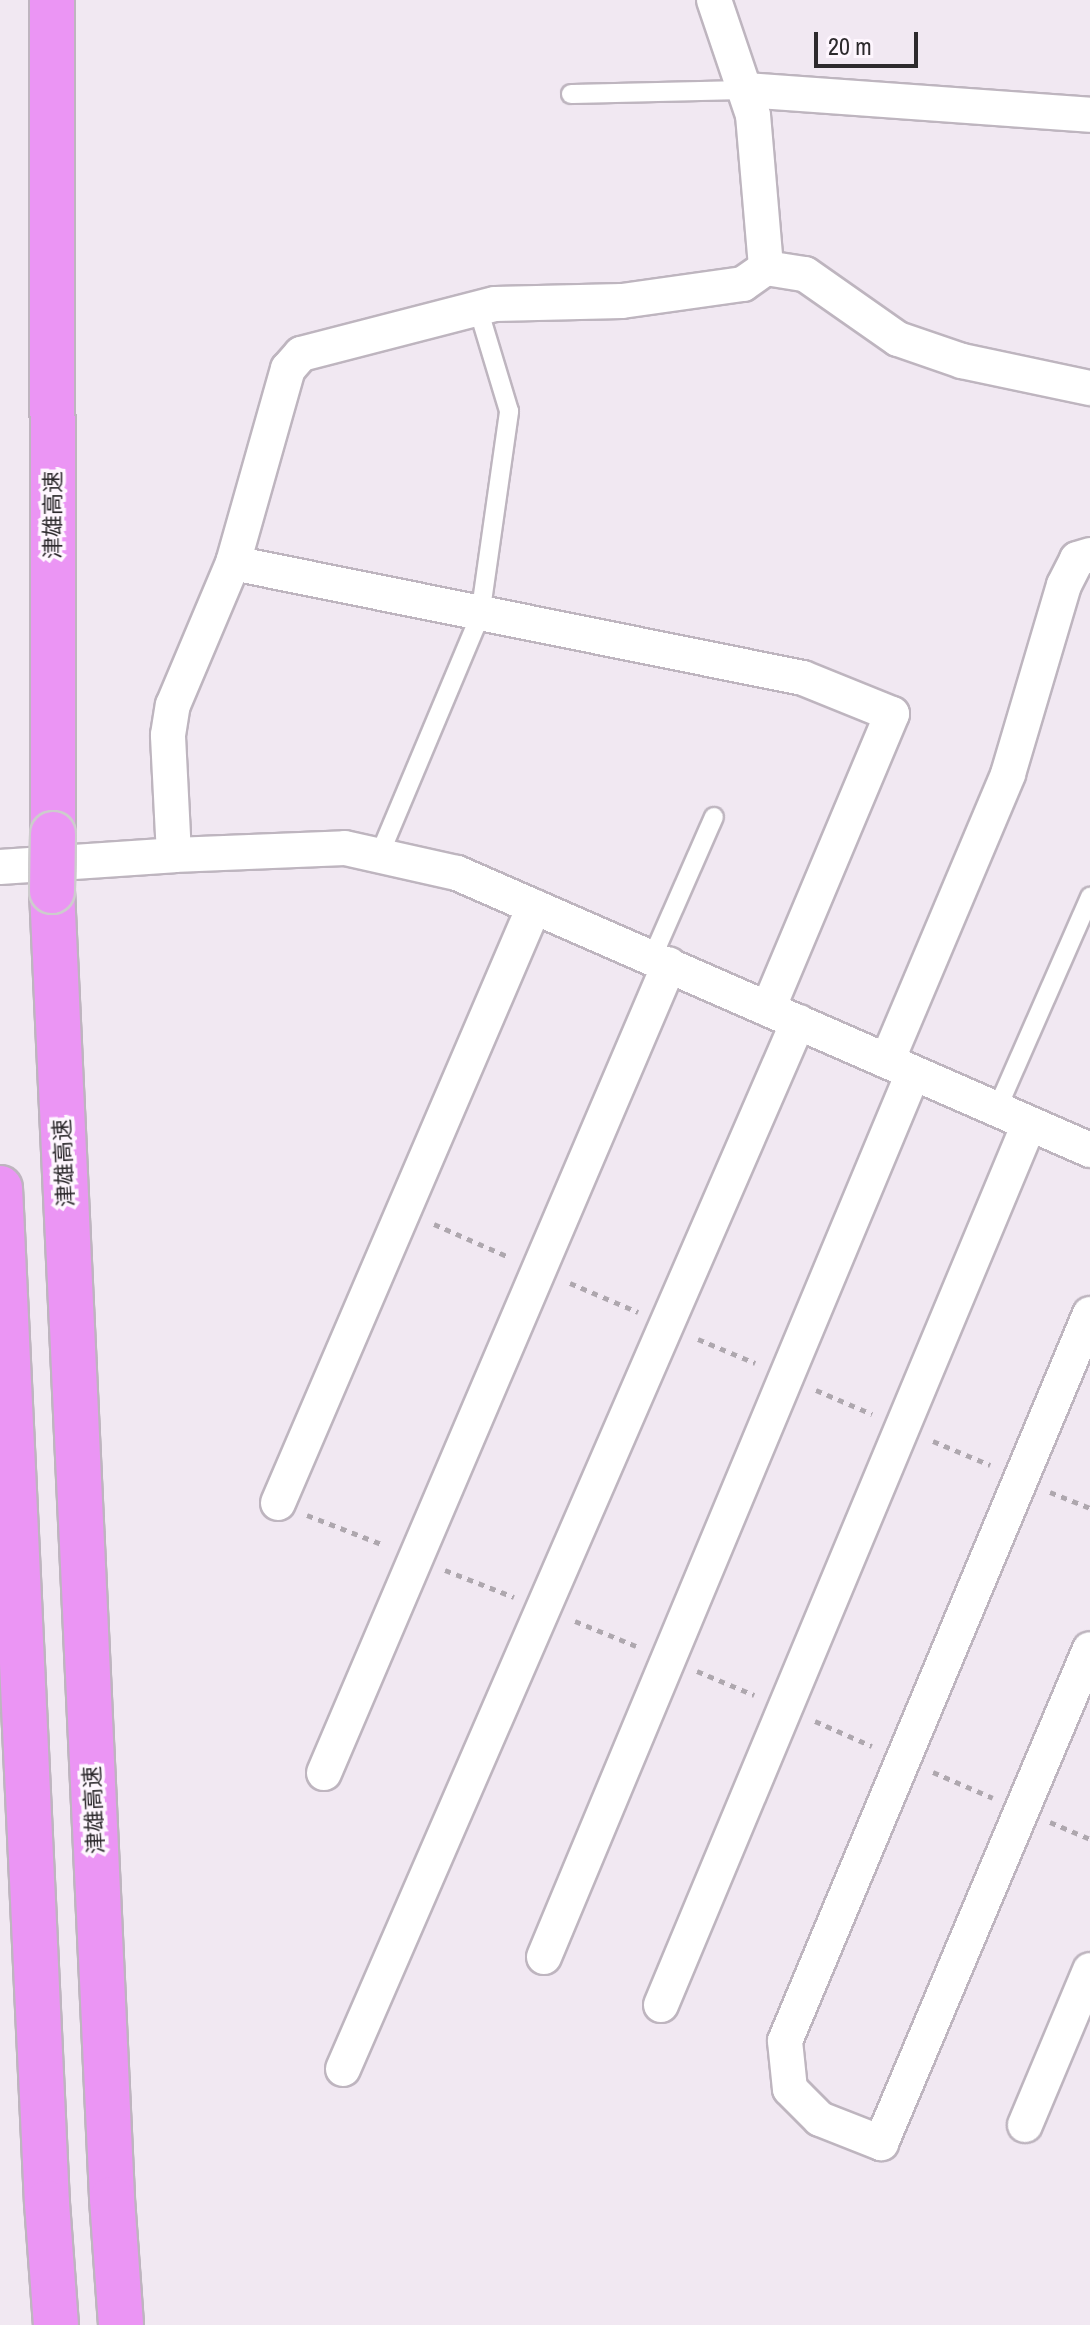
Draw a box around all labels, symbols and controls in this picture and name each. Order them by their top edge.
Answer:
scale bar [818,16,922,66]
text: 20 m [828,30,872,62]
street label: 津雄高速 [40,471,66,559]
street label: 津雄高速 [49,1118,79,1208]
street label: 津雄高速 [79,1765,109,1855]

